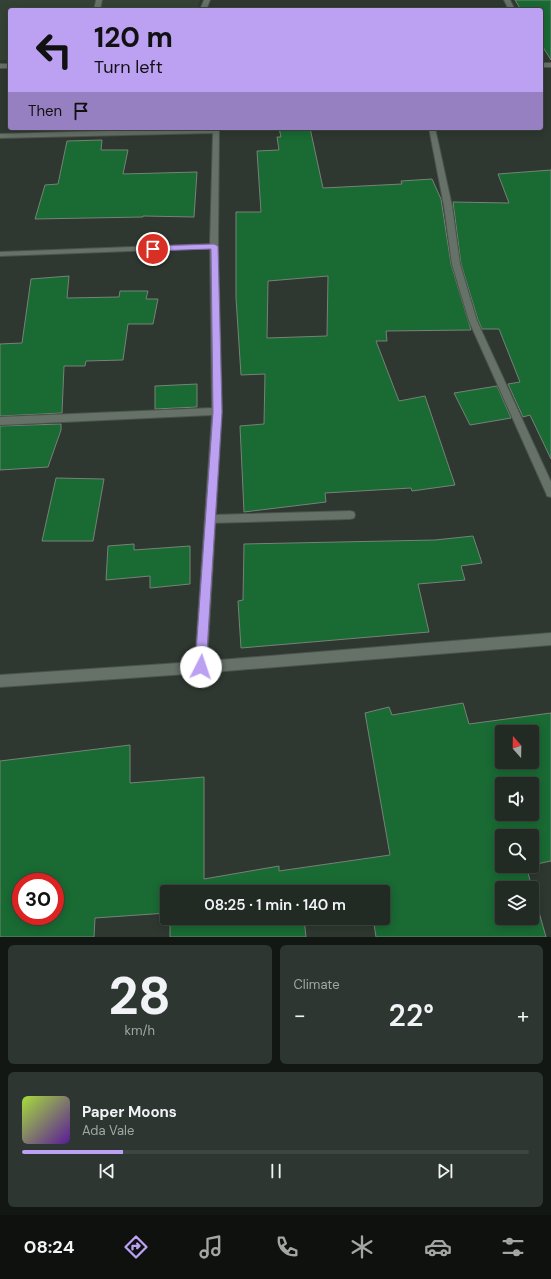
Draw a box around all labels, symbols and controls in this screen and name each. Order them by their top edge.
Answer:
text: 120 m [94,19,173,56]
icon: left [28,24,80,76]
text: Turn left [94,55,163,79]
icon: arrive [70,100,92,122]
text: Then [28,101,62,121]
pin [136,232,170,266]
icon: arrive [142,238,164,260]
position arrow [180,646,222,688]
north arrow [495,725,539,769]
map controls [495,725,539,925]
button: sound [495,777,539,821]
button: search [495,829,539,873]
speed limit sign: 30 [12,873,64,925]
button: layers [495,881,539,925]
text: 08:25 · 1 min · 140 m [204,895,346,915]
text: 28 [108,962,171,1030]
text: Climate [294,976,340,993]
text: 22° [389,996,434,1035]
text: − [294,1001,306,1030]
text: + [517,1001,529,1030]
text: km/h [124,1022,155,1039]
text: Paper Moons [82,1102,177,1122]
text: Ada Vale [82,1122,134,1139]
icon: previous [96,1160,118,1182]
icon: pause [265,1160,287,1182]
icon: next [434,1160,456,1182]
icon: directions [122,1233,150,1261]
icon: music [197,1233,225,1261]
icon: phone [273,1233,301,1261]
icon: climate [348,1233,376,1261]
icon: car [424,1233,452,1261]
icon: filters [499,1233,527,1261]
text: 08:24 [24,1235,74,1259]

